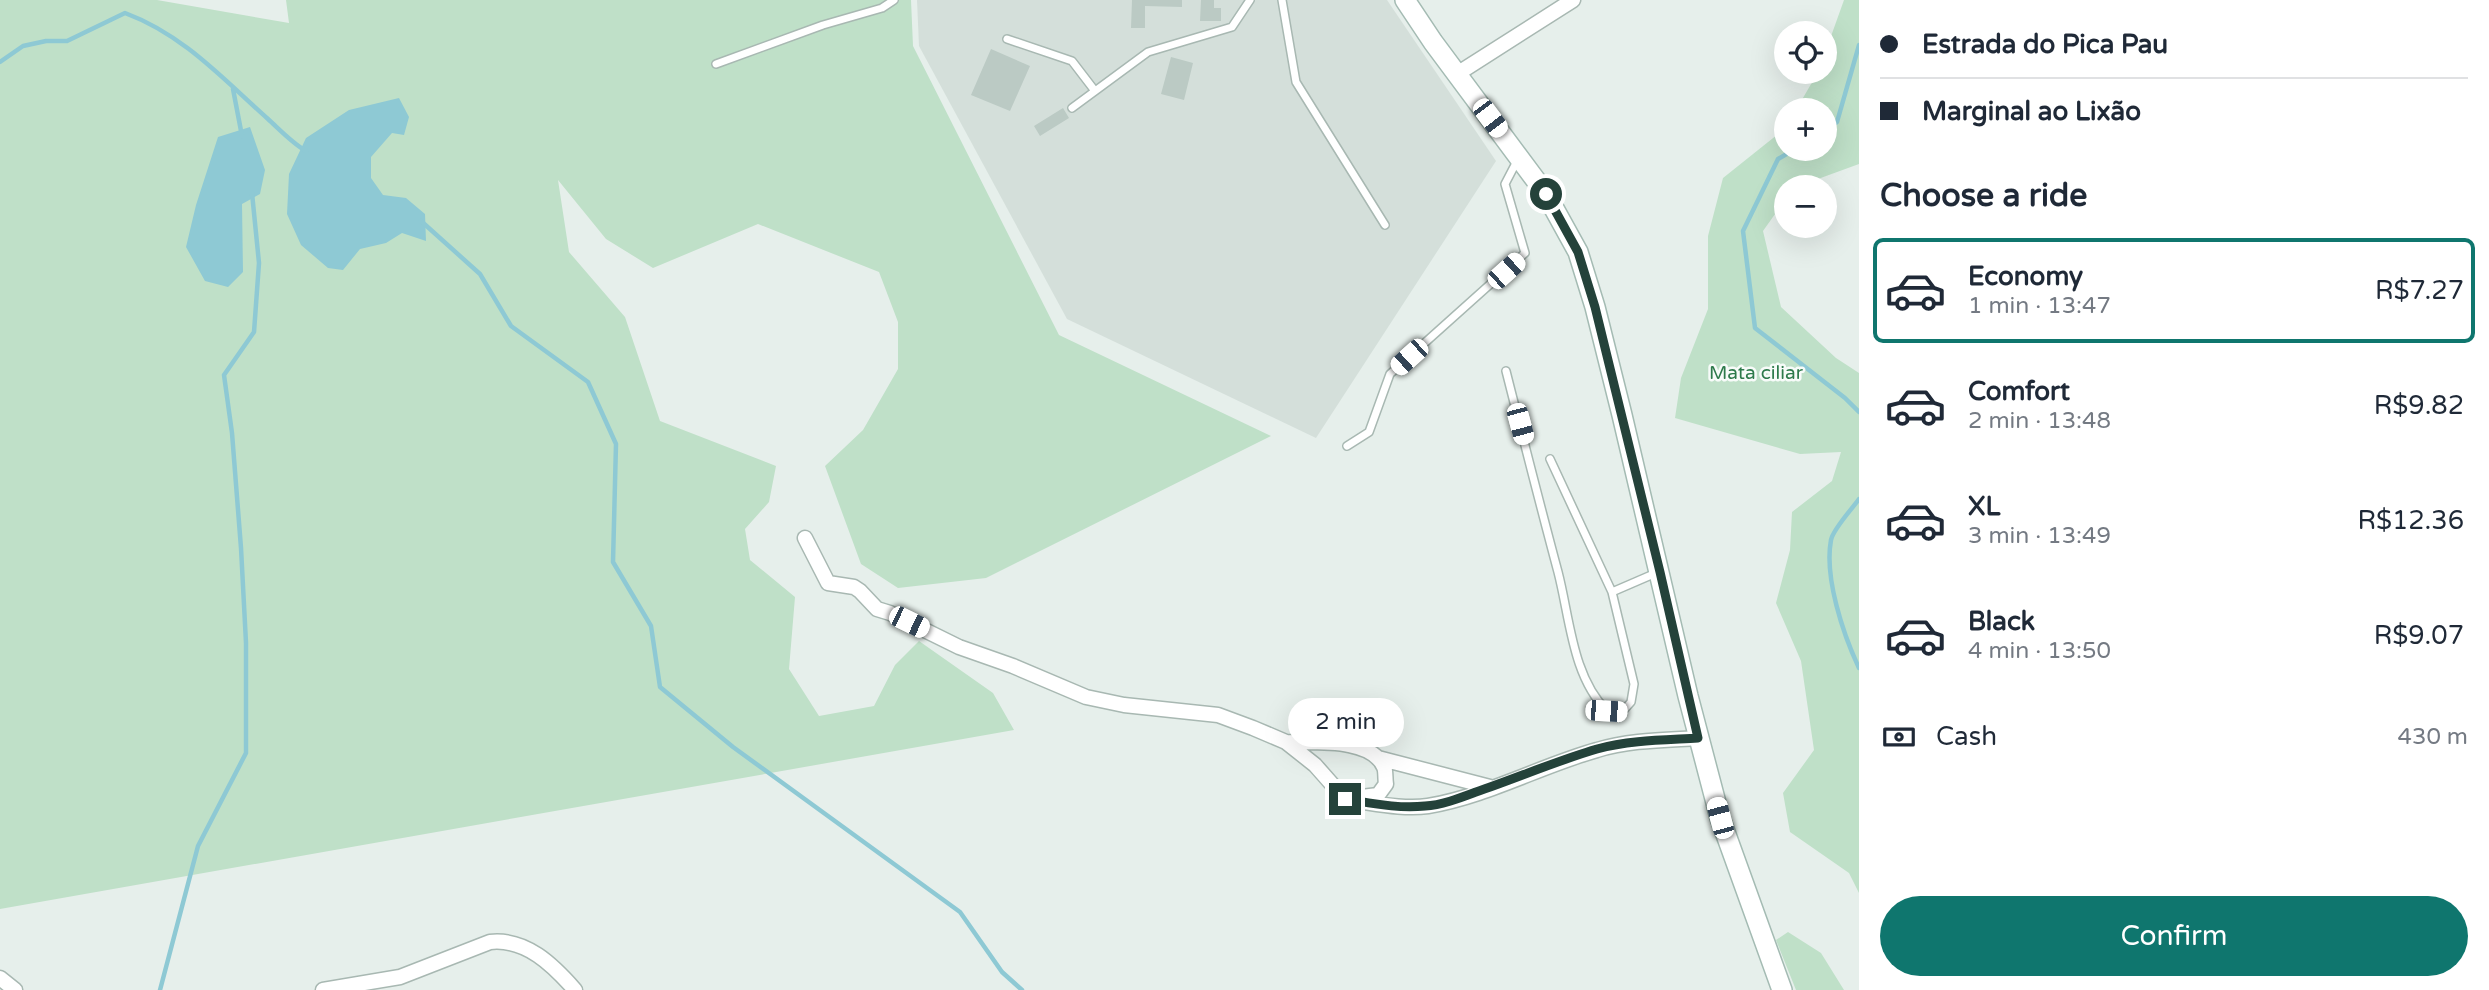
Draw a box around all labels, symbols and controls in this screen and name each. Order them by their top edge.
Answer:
map controls [1774,21,1837,238]
button: locate [1774,21,1837,84]
text: Estrada do Pica Pau [1922,29,2168,60]
car [1469,95,1512,141]
text: Marginal ao Lixão [1922,96,2141,127]
button: + [1774,98,1837,161]
button: − [1774,175,1837,238]
text: Choose a ride [1880,177,2087,215]
route start [1530,178,1562,210]
car [1484,249,1529,293]
icon: car [1884,259,1947,322]
text: Economy [1968,261,2083,292]
text: R$7.27 [2375,275,2464,306]
text: 1 min · 13:47 [1968,292,2111,320]
car [1387,335,1432,379]
park label: Mata ciliar [1709,362,1804,384]
icon: car [1884,374,1947,437]
text: Comfort [1968,376,2070,407]
text: R$9.82 [2374,390,2464,421]
car [1505,401,1536,447]
text: 2 min · 13:48 [1968,407,2111,435]
icon: car [1884,489,1947,552]
text: XL [1968,491,2000,522]
text: R$12.36 [2357,505,2464,536]
text: 3 min · 13:49 [1968,522,2111,550]
car [886,603,933,641]
icon: car [1884,604,1947,667]
text: Black [1968,606,2035,637]
text: R$9.07 [2374,620,2464,651]
text: 4 min · 13:50 [1968,637,2111,665]
callout: 2 min [1287,698,1403,746]
car [1585,699,1628,723]
text: 2 min [1315,708,1377,736]
icon: cash [1880,718,1918,756]
text: Cash [1936,721,1997,752]
text: 430 m [2398,723,2468,751]
route end [1329,783,1361,815]
car [1705,795,1736,841]
button: Confirm [1880,896,2468,976]

